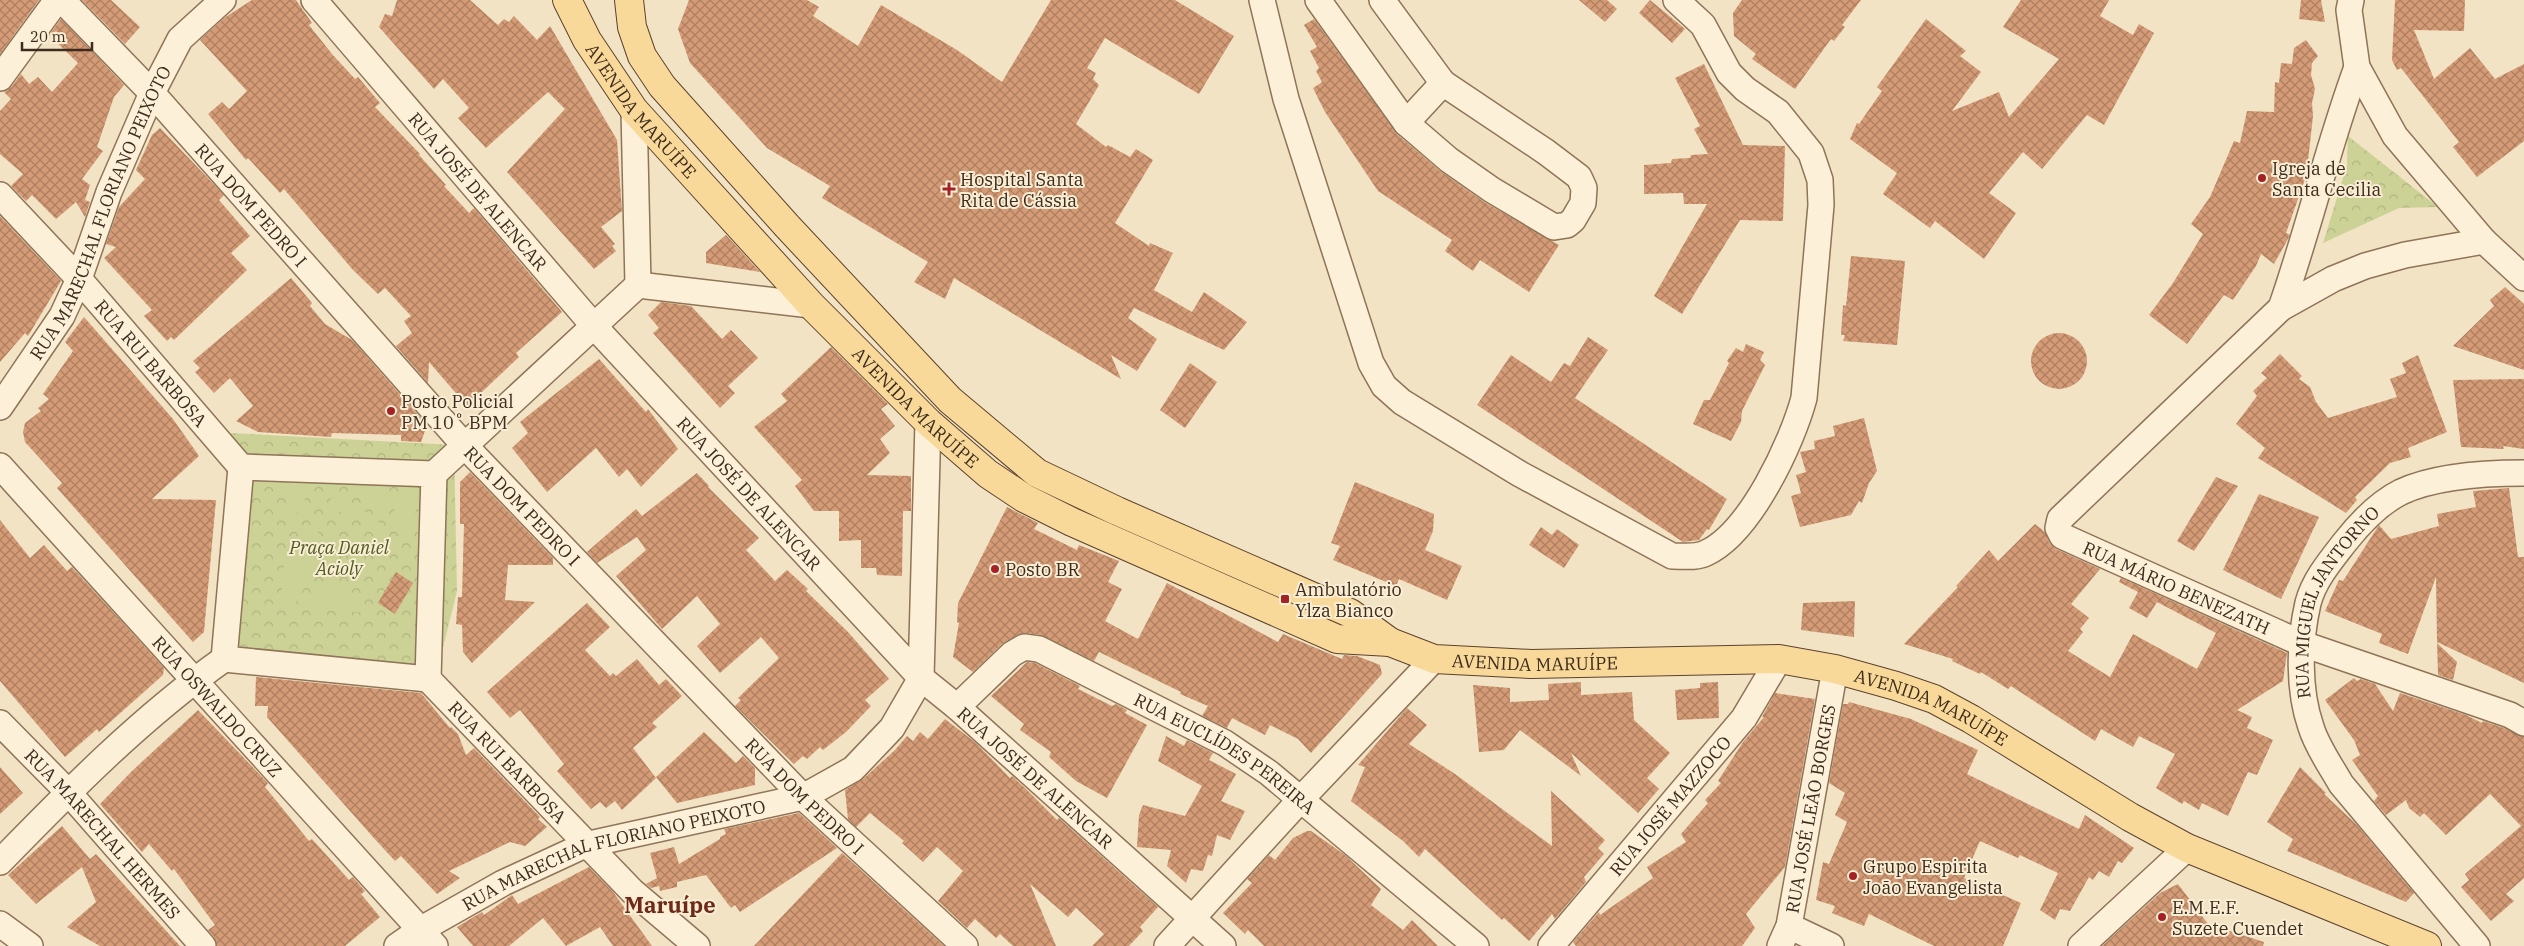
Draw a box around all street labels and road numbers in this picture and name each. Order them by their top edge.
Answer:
street label: AVENIDA MARUÍPE [581,39,702,183]
street label: RUA MARECHAL FLORIANO PEIXOTO [24,62,176,364]
street label: RUA JOSÉ DE ALENCAR [404,107,553,275]
street label: RUA DOM PEDRO I [190,138,312,272]
street label: RUA RUI BARBOSA [90,294,213,432]
street label: AVENIDA MARUÍPE [848,342,984,473]
street label: RUA JOSÉ DE ALENCAR [672,412,826,575]
street label: RUA DOM PEDRO I [459,441,585,570]
street label: RUA MIGUEL JANTORNO [2290,500,2384,700]
street label: RUA MÁRIO BENEZATH [2079,536,2274,639]
street label: RUA OSWALDO CRUZ [148,631,287,781]
street label: AVENIDA MARUÍPE [1451,648,1618,676]
street label: AVENIDA MARUÍPE [1852,663,2012,751]
street label: RUA EUCLÍDES PEREIRA [1130,687,1321,819]
street label: RUA RUI BARBOSA [444,696,572,828]
street label: RUA JOSÉ DE ALENCAR [953,702,1118,854]
street label: RUA JOSÉ LEÃO BORGES [1780,702,1840,915]
street label: RUA JOSÉ MAZZOCO [1604,731,1736,880]
street label: RUA DOM PEDRO I [740,733,869,859]
street label: RUA MARECHAL HERMES [20,744,185,924]
street label: RUA MARECHAL FLORIANO PEIXOTO [458,794,768,916]

